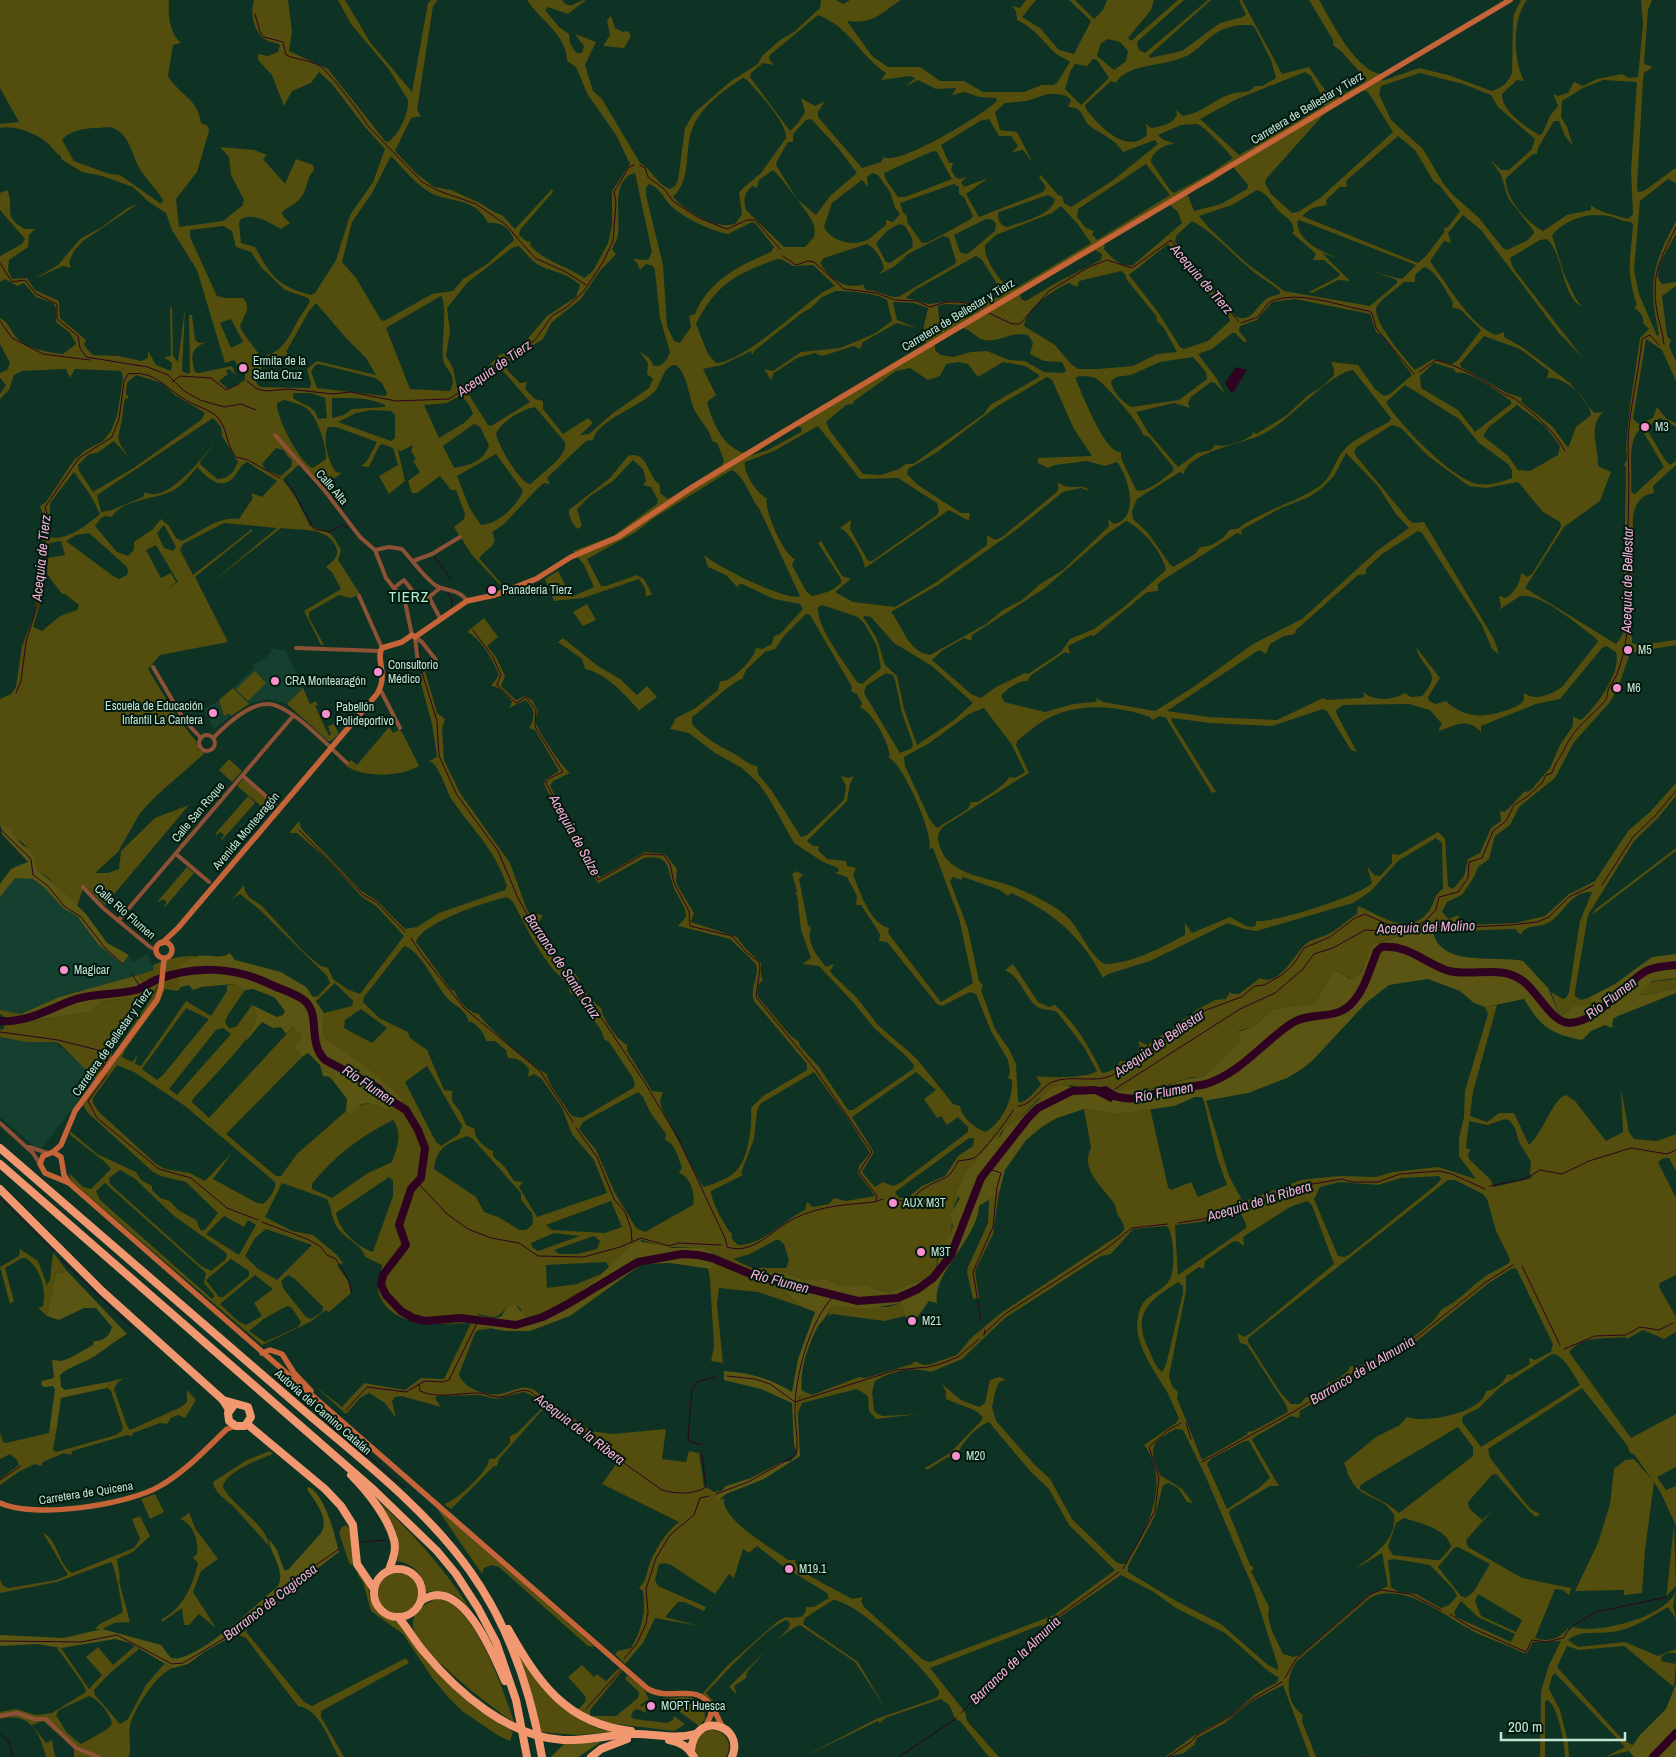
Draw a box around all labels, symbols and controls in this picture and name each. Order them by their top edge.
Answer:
street label: Carretera de Bellestar y Tierz [1248,68,1366,148]
water label: Acequia de Tierz [1166,240,1237,318]
street label: Carretera de Bellestar y Tierz [899,275,1017,355]
water label: Acequia de Tierz [453,336,535,401]
place label: Ermita de la Santa Cruz [253,353,307,383]
marker: Ermita de la Santa Cruz [237,362,249,374]
place label: M3 [1655,419,1669,435]
marker: M3 [1639,421,1651,433]
street label: Calle Alta [312,466,352,508]
water label: Acequia de Tierz [27,514,55,603]
water label: Acequia de Bellestar [1617,526,1637,634]
place label: Panaderia Tierz [502,582,572,598]
marker: Panaderia Tierz [486,584,498,596]
district label: TIERZ [389,586,429,607]
place label: M5 [1638,642,1652,658]
marker: M5 [1622,644,1634,656]
place label: Consultorio Médico [388,657,438,687]
marker: Consultorio Médico [372,666,384,678]
place label: CRA Montearagón [285,673,366,689]
marker: CRA Montearagón [269,675,281,687]
place label: M6 [1627,680,1641,696]
marker: M6 [1611,682,1623,694]
place label: Escuela de Educación Infantil La Cantera [105,698,204,728]
place label: Pabellón Polideportivo [336,699,394,729]
marker: Escuela de Educación Infantil La Cantera [207,707,219,719]
marker: Pabellón Polideportivo [320,708,332,720]
street label: Calle San Roque [168,778,228,846]
street label: Avenida Montearagón [208,789,283,874]
water label: Acequia de Salze [545,790,605,879]
street label: Calle Río Flumen [91,881,159,943]
water label: Barranco de Santa Cruz [521,910,605,1022]
water label: Acequia del Molino [1376,916,1475,938]
place label: Magicar [74,962,110,978]
marker: Magicar [58,964,70,976]
water label: Río Flumen [1582,973,1640,1023]
street label: Carretera de Bellestar y Tierz [69,985,155,1099]
water label: Acequia de Bellestar [1110,1005,1209,1081]
water label: Río Flumen [339,1061,399,1109]
water label: Río Flumen [1133,1078,1195,1106]
water label: Acequia de la Ribera [1204,1177,1313,1226]
place label: AUX M3T [902,1195,946,1211]
marker: AUX M3T [887,1197,899,1209]
place label: M3T [931,1244,951,1260]
marker: M3T [915,1246,927,1258]
water label: Río Flumen [749,1265,811,1297]
place label: M21 [922,1313,942,1329]
marker: M21 [906,1315,918,1327]
water label: Barranco de la Almunia [1306,1332,1418,1408]
street label: Autovía del Camino Catalán [271,1365,375,1458]
water label: Acequia de la Ribera [531,1389,628,1469]
place label: M20 [966,1448,985,1464]
marker: M20 [950,1450,962,1462]
street label: Carretera de Quicena [38,1478,135,1508]
water label: Barranco de Cagicosa [219,1560,321,1644]
place label: M19.1 [799,1561,827,1577]
marker: M19.1 [783,1563,795,1575]
water label: Barranco de la Almunia [966,1612,1064,1708]
place label: MOPT Huesca [661,1698,726,1714]
marker: MOPT Huesca [645,1700,657,1712]
scale bar [1501,1710,1625,1742]
text: 200 m [1508,1716,1542,1737]

